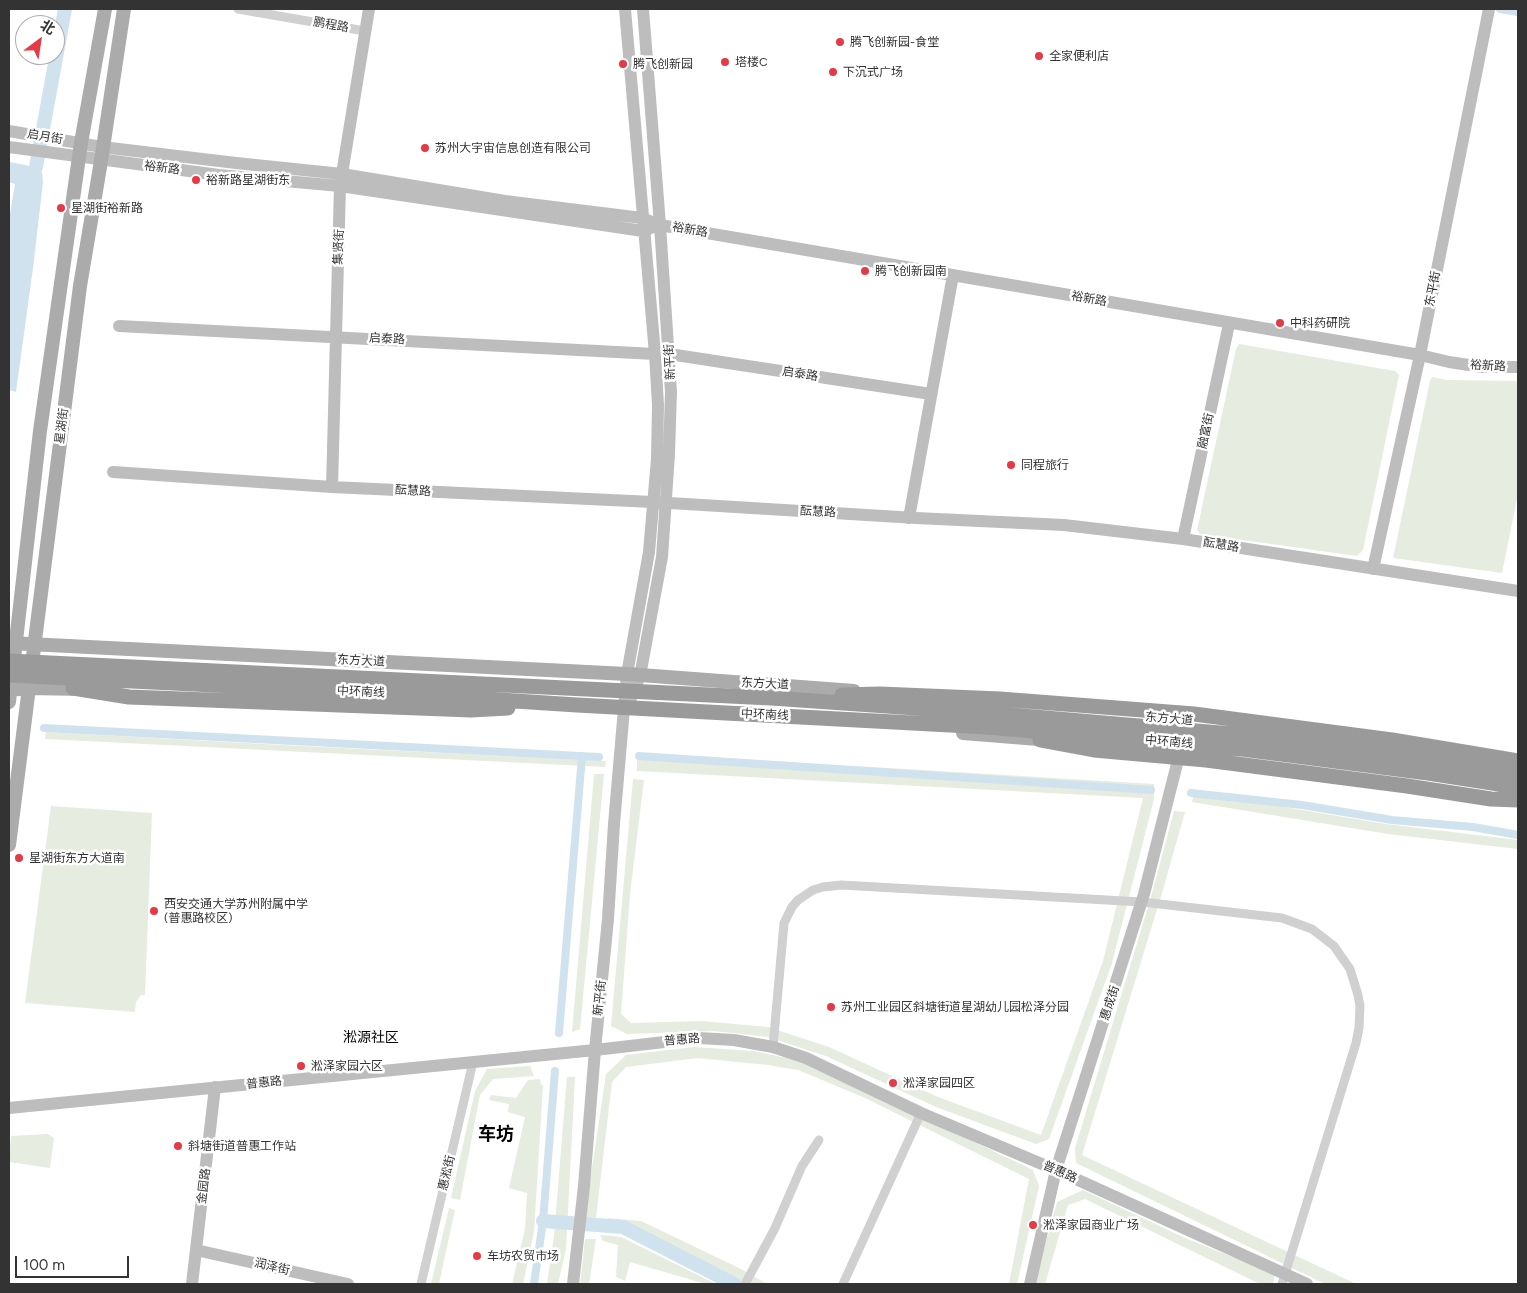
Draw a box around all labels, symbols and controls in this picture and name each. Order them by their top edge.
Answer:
north arrow [15,15,65,65]
street label: 鹏程路 [312,15,350,35]
text: 北 [37,17,58,38]
place label: 腾飞创新园-食堂 [850,35,939,49]
marker: 腾飞创新园-食堂 [834,36,846,48]
place label: 全家便利店 [1049,49,1109,63]
marker: 全家便利店 [1033,50,1045,62]
place label: 塔楼C [735,55,768,69]
marker: 塔楼C [719,56,731,68]
place label: 腾飞创新园 [633,57,693,71]
marker: 腾飞创新园 [617,58,629,70]
place label: 下沉式广场 [843,65,903,79]
marker: 下沉式广场 [827,66,839,78]
street label: 启月街 [26,127,64,147]
place label: 苏州大宇宙信息创造有限公司 [435,141,591,155]
marker: 苏州大宇宙信息创造有限公司 [419,142,431,154]
street label: 裕新路 [143,159,181,177]
place label: 裕新路星湖街东 [206,173,290,187]
marker: 裕新路星湖街东 [190,174,202,186]
place label: 星湖街裕新路 [71,201,143,215]
marker: 星湖街裕新路 [55,202,67,214]
street label: 裕新路 [671,220,709,240]
street label: 集贤街 [331,229,347,265]
place label: 腾飞创新园南 [875,264,947,278]
marker: 腾飞创新园南 [859,265,871,277]
street label: 东平街 [1422,270,1444,308]
street label: 裕新路 [1070,289,1108,309]
place label: 中科药研院 [1290,316,1350,330]
marker: 中科药研院 [1274,317,1286,329]
street label: 启泰路 [369,331,405,347]
street label: 新平街 [662,344,678,380]
street label: 裕新路 [1470,358,1506,374]
street label: 启泰路 [781,364,819,384]
street label: 星湖街 [53,407,71,445]
street label: 融富街 [1195,412,1217,450]
place label: 同程旅行 [1021,458,1069,472]
marker: 同程旅行 [1005,459,1017,471]
street label: 酝慧路 [395,483,431,499]
street label: 酝慧路 [800,504,836,520]
street label: 酝慧路 [1202,535,1240,555]
street label: 东方大道 [337,653,385,669]
street label: 东方大道 [741,676,789,692]
street label: 中环南线 [337,684,385,700]
street label: 中环南线 [741,707,789,723]
street label: 东方大道 [1144,710,1194,728]
street label: 中环南线 [1144,733,1194,751]
place label: 星湖街东方大道南 [29,851,125,865]
marker: 星湖街东方大道南 [13,852,25,864]
place label: 西安交通大学苏州附属中学 (普惠路校区) [164,897,308,925]
marker: 西安交通大学苏州附属中学 (普惠路校区) [148,905,160,917]
street label: 新平街 [591,979,609,1017]
street label: 惠成街 [1098,984,1122,1022]
place label: 苏州工业园区斜塘街道星湖幼儿园松泽分园 [841,1000,1069,1014]
marker: 苏州工业园区斜塘街道星湖幼儿园松泽分园 [825,1001,837,1013]
district label: 淞源社区 [343,1030,399,1046]
street label: 普惠路 [663,1031,701,1049]
place label: 淞泽家园六区 [311,1059,383,1073]
marker: 淞泽家园六区 [295,1060,307,1072]
street label: 普惠路 [245,1074,283,1092]
place label: 淞泽家园四区 [903,1076,975,1090]
marker: 淞泽家园四区 [887,1077,899,1089]
district label: 车坊 [478,1124,514,1146]
place label: 斜塘街道普惠工作站 [188,1139,296,1153]
marker: 斜塘街道普惠工作站 [172,1140,184,1152]
street label: 惠淞街 [436,1154,458,1192]
street label: 普惠路 [1041,1158,1079,1186]
street label: 金园路 [195,1167,213,1205]
place label: 淞泽家园商业广场 [1043,1218,1139,1232]
marker: 淞泽家园商业广场 [1027,1219,1039,1231]
scale bar [18,1246,131,1278]
place label: 车坊农贸市场 [487,1249,559,1263]
marker: 车坊农贸市场 [471,1250,483,1262]
text: 100 m [23,1256,65,1274]
street label: 润泽街 [253,1256,291,1278]

